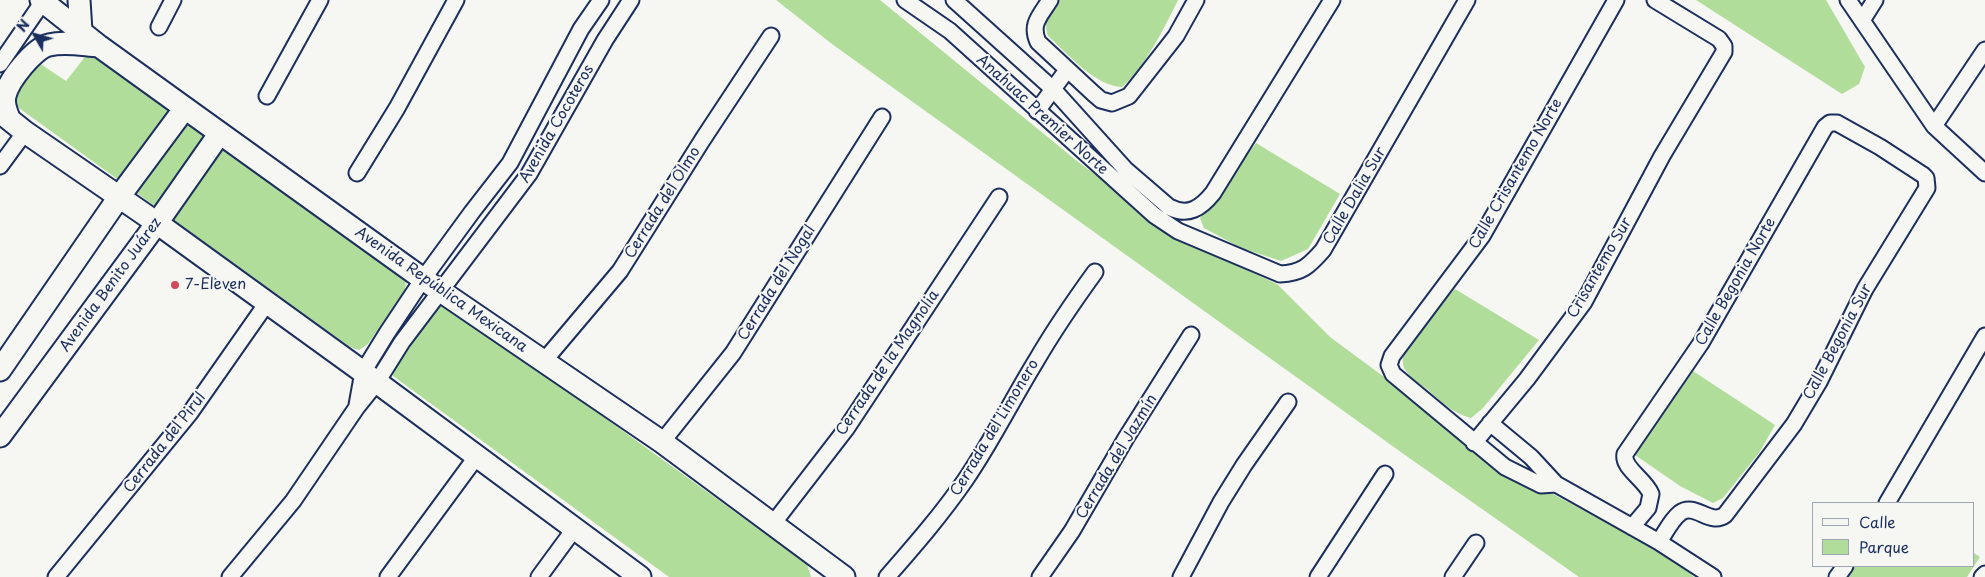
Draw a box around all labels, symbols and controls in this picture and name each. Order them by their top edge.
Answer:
north arrow [10,10,60,60]
text: N [11,15,34,36]
street label: Anahuac Premier Norte [973,51,1111,179]
street label: Avenida Cocoteros [516,62,598,186]
street label: Calle Crisantemo Norte [1466,96,1566,252]
street label: Cerrada del Olmo [621,144,705,262]
street label: Calle Dalia Sur [1320,144,1390,248]
street label: Avenida Benito Juárez [56,214,166,356]
street label: Crisantemo Sur [1564,215,1636,321]
street label: Calle Begonia Norte [1692,215,1780,349]
street label: Cerrada del Nogal [734,222,820,344]
street label: Avenida República Mexicana [352,224,530,356]
place label: 7-Eleven [185,276,246,294]
marker: 7-Eleven [169,279,181,291]
street label: Calle Begonia Sur [1800,281,1876,403]
street label: Cerrada de la Magnolia [833,287,943,439]
street label: Cerrada del Limonero [947,356,1043,500]
street label: Cerrada del Pirul [120,389,210,497]
street label: Cerrada del Jazmín [1073,391,1161,523]
legend [1812,502,1975,567]
text: Calle [1859,510,1896,533]
text: Parque [1859,535,1909,558]

